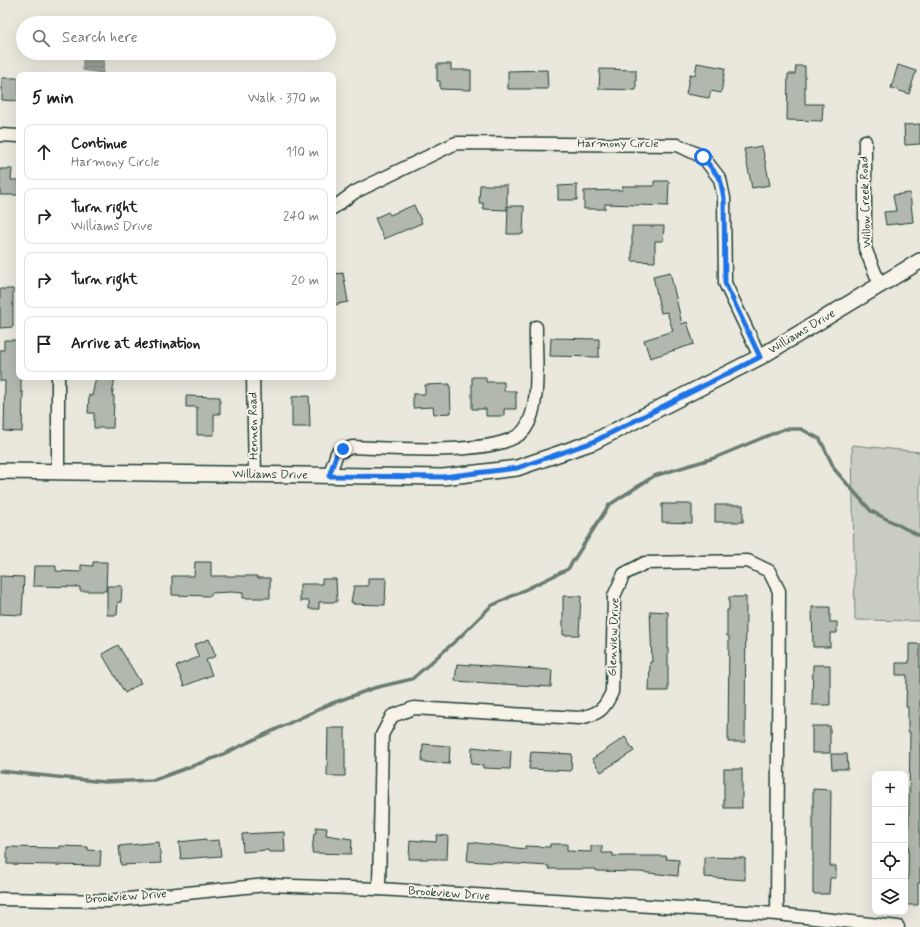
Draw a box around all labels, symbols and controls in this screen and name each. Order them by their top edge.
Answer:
search box [16,16,336,60]
icon: search [30,27,52,49]
text: Search here [62,28,138,48]
text: 5 min [32,87,74,109]
text: Walk · 370 m [248,90,320,107]
text: Continue [71,134,127,154]
street label: Harmony Circle [577,136,659,152]
icon: ahead [33,141,55,163]
text: 110 m [286,144,319,161]
route start [694,148,712,166]
text: Harmony Circle [71,154,159,171]
street label: Willow Creek Road [856,156,876,248]
text: Turn right [71,198,138,218]
icon: right [33,205,55,227]
text: 240 m [283,208,319,225]
text: Williams Drive [71,218,153,235]
icon: right [33,269,55,291]
text: Turn right [71,270,138,290]
text: 20 m [291,272,319,289]
street label: Williams Drive [766,306,838,358]
icon: arrive [33,333,55,355]
text: Arrive at destination [71,334,200,354]
street label: Hennen Road [245,392,263,460]
route end [334,440,352,458]
street label: Williams Drive [232,466,308,484]
street label: Glenview Drive [605,597,623,677]
map controls [872,771,908,915]
button: + [872,771,908,807]
button: − [872,807,908,843]
button: locate [872,843,908,879]
button: layers [872,879,908,915]
street label: Brookview Drive [408,883,490,905]
street label: Brookview Drive [85,886,167,908]

